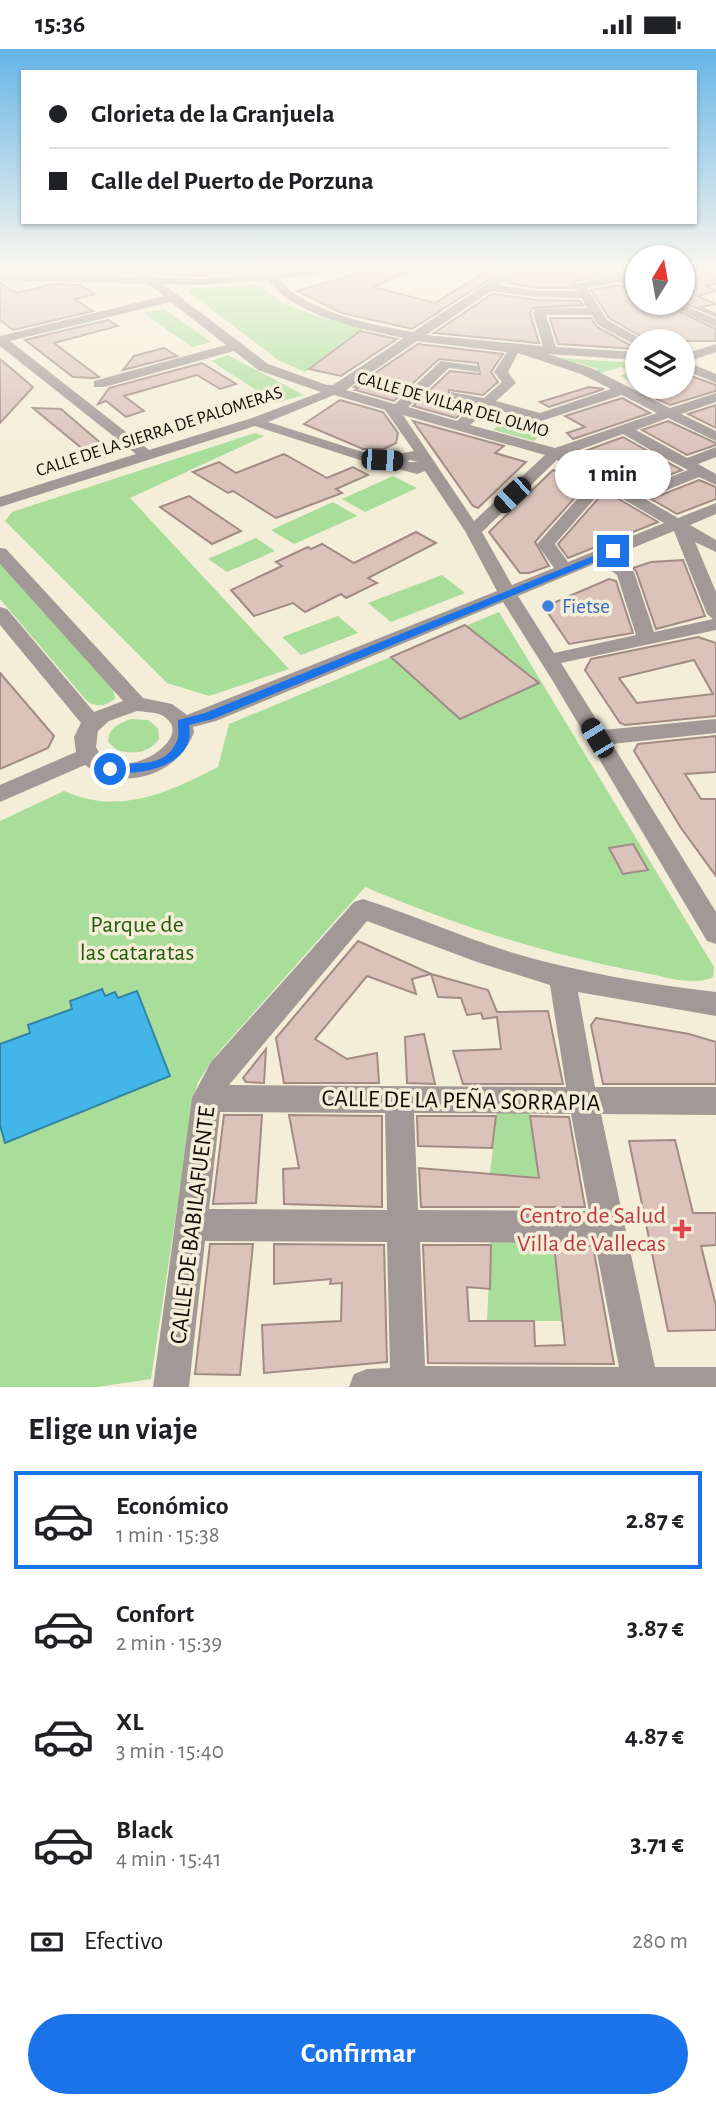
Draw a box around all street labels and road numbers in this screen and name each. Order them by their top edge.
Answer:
street label: CALLE DE VILLAR DEL OLMO [355,369,551,441]
street label: CALLE DE LA SIERRA DE PALOMERAS [34,384,285,480]
street label: CALLE DE LA PEÑA SORRAPIA [321,1085,601,1115]
street label: CALLE DE BABILAFUENTE [167,1105,220,1345]

